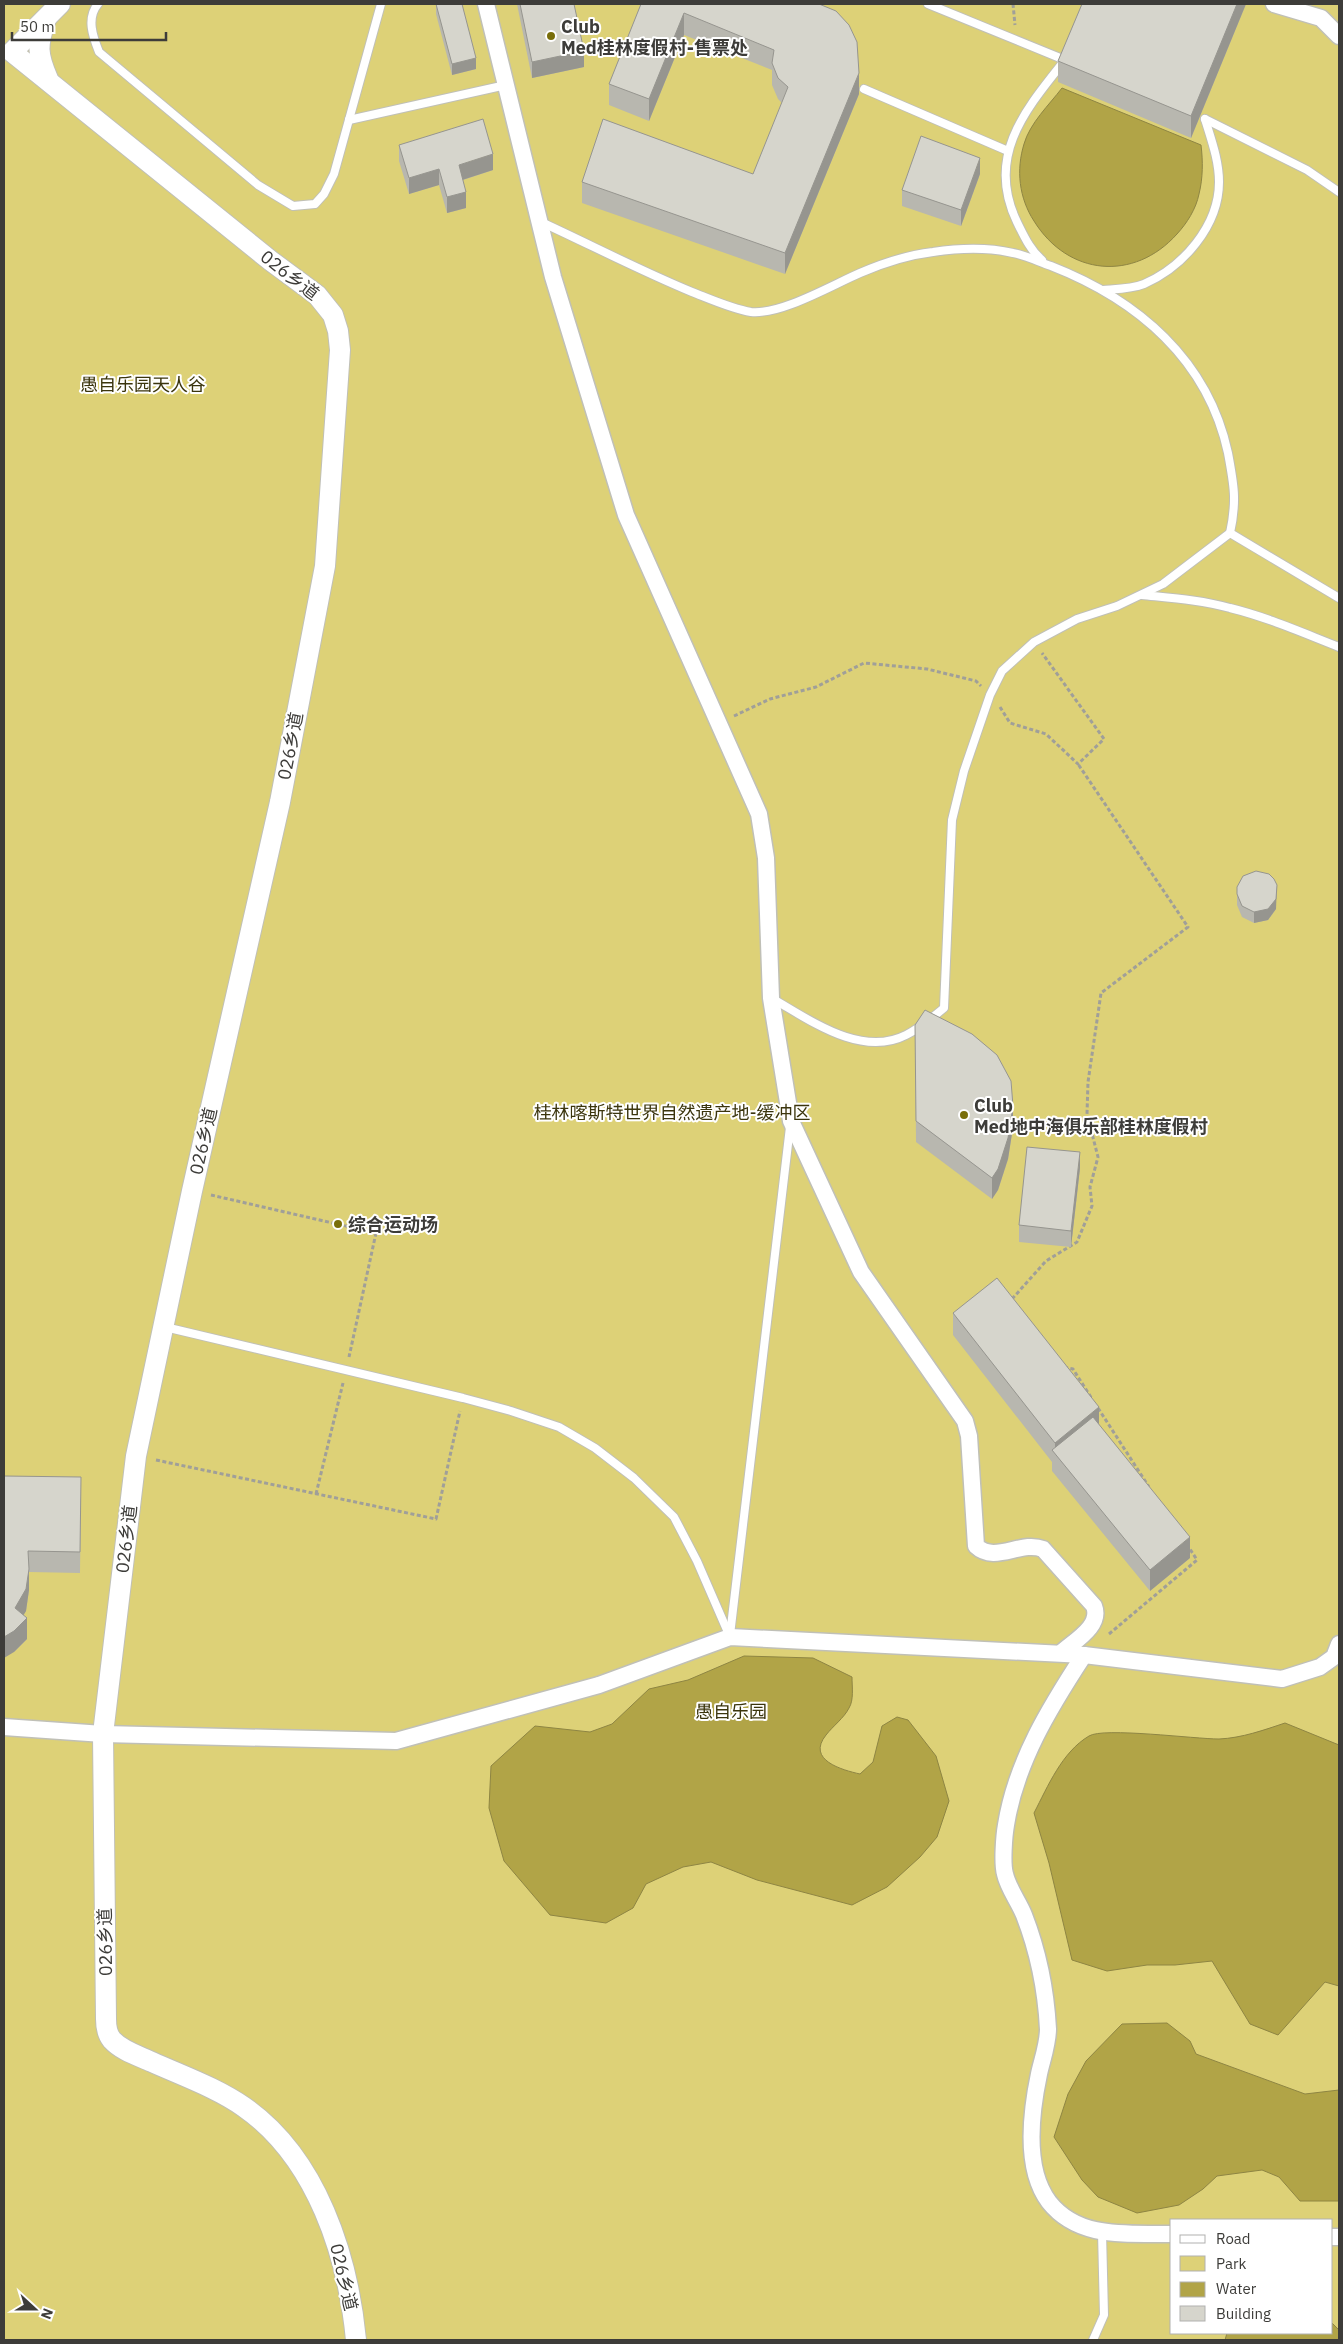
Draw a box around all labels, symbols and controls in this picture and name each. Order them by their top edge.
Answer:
scale bar [12,10,166,42]
place label: Club Med桂林度假村-售票处 [561,15,748,59]
text: 50 m [20,17,55,36]
marker: Club Med桂林度假村-售票处 [545,30,557,42]
street label: 026乡道 [256,245,324,305]
park label: 愚自乐园天人谷 [80,373,206,396]
street label: 026乡道 [272,710,308,782]
place label: Club Med地中海俱乐部桂林度假村 [974,1094,1208,1138]
park label: 桂林喀斯特世界自然遗产地-缓冲区 [533,1101,811,1124]
street label: 026乡道 [184,1105,222,1177]
marker: Club Med地中海俱乐部桂林度假村 [958,1109,970,1121]
place label: 综合运动场 [348,1213,438,1236]
marker: 综合运动场 [332,1218,344,1230]
street label: 026乡道 [110,1504,142,1574]
park label: 愚自乐园 [695,1700,767,1723]
street label: 026乡道 [93,1908,117,1976]
legend [1170,2219,1333,2334]
text: Road [1216,2229,1251,2248]
street label: 026乡道 [325,2241,363,2313]
text: Park [1216,2254,1246,2273]
text: Water [1216,2279,1257,2298]
north arrow [10,2284,60,2334]
text: Building [1216,2304,1271,2323]
text: N [37,2306,57,2322]

